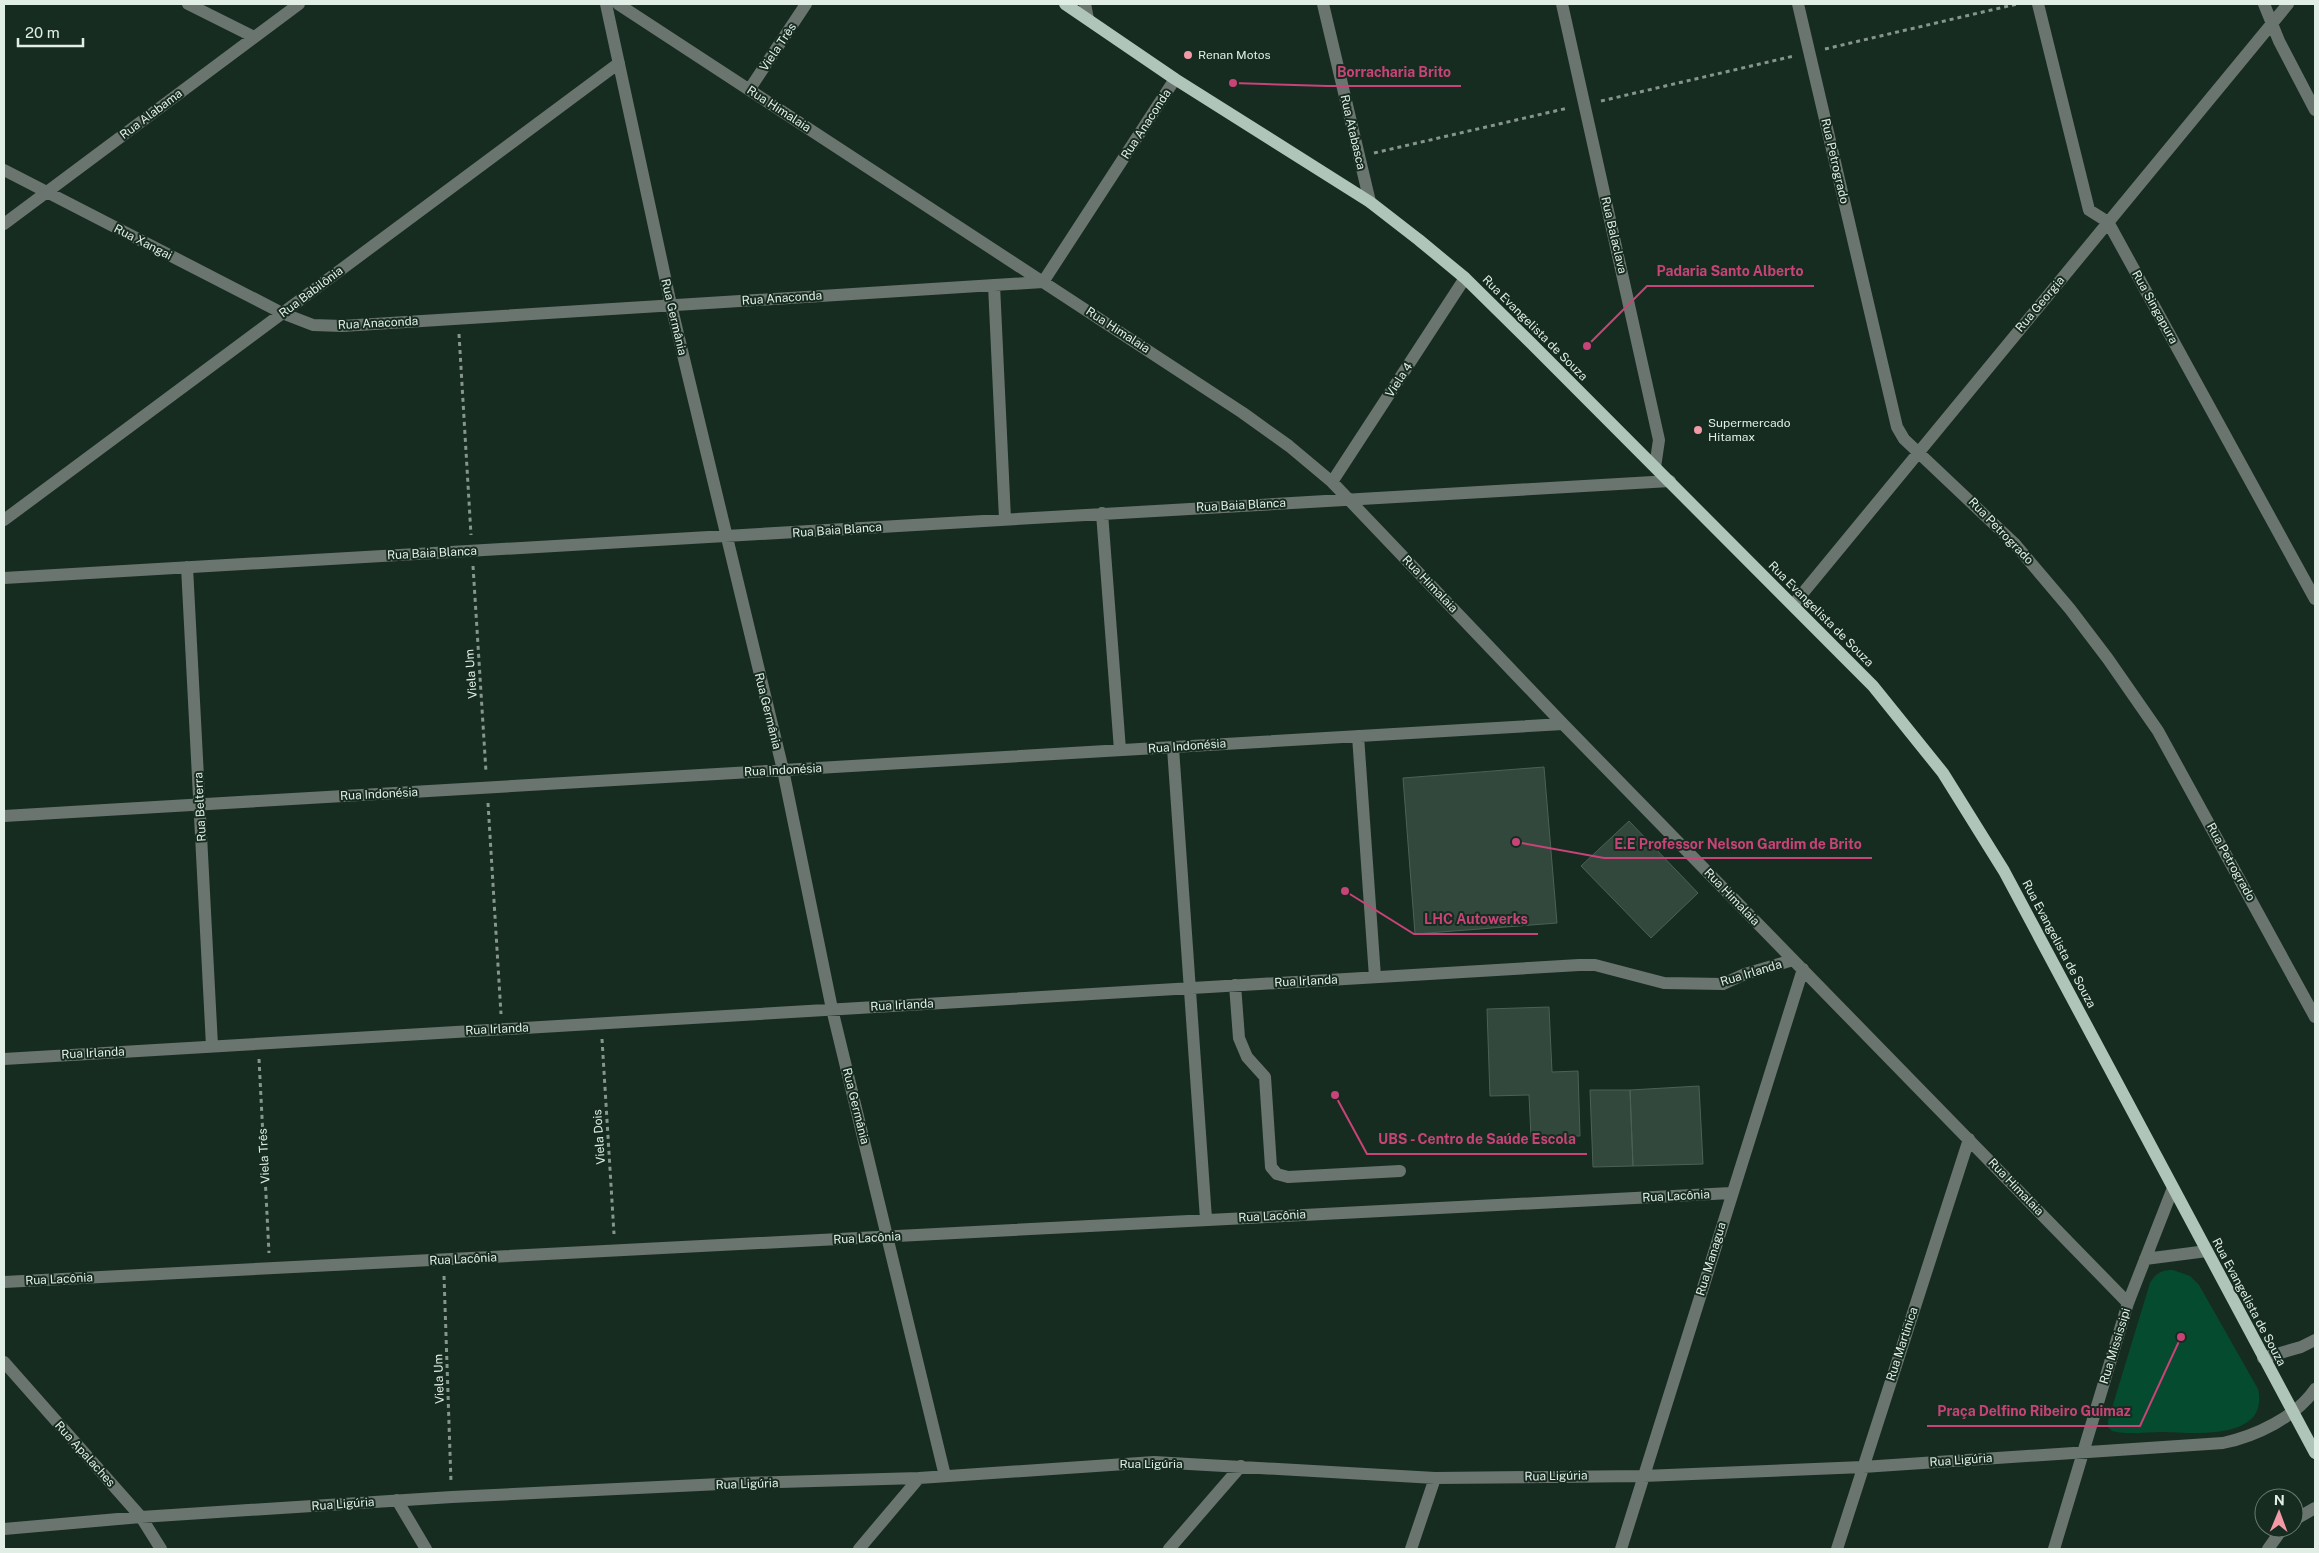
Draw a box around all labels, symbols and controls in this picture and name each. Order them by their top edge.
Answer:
scale bar [18,15,82,47]
street label: Viela Três [757,20,799,74]
text: 20 m [25,24,60,41]
place label: Renan Motos [1198,48,1270,62]
marker: Renan Motos [1182,49,1194,61]
callout: Borracharia Brito [1327,57,1461,86]
text: Borracharia Brito [1337,64,1451,80]
street label: Rua Himalaia [744,83,814,135]
street label: Rua Alabama [117,86,185,142]
street label: Rua Anaconda [1118,86,1174,162]
street label: Rua Atabasca [1338,93,1368,171]
street label: Rua Petrogrado [1818,117,1852,205]
street label: Rua Balaclava [1598,195,1630,275]
street label: Rua Xangai [112,221,174,263]
callout: Padaria Santo Alberto [1647,257,1814,286]
text: Padaria Santo Alberto [1657,263,1803,279]
street label: Rua Babilônia [276,264,346,320]
street label: Rua Singapura [2129,268,2181,346]
street label: Rua Evangelista de Souza [1480,273,1590,383]
street label: Rua Georgia [2013,273,2067,335]
street label: Rua Germânia [658,277,690,357]
street label: Rua Anaconda [741,288,823,308]
street label: Rua Himalaia [1083,304,1153,356]
street label: Rua Anaconda [337,314,419,332]
street label: Viela 4 [1383,360,1416,400]
place label: Supermercado Hitamax [1708,416,1791,444]
marker: Supermercado Hitamax [1692,424,1704,436]
street label: Rua Petrogrado [1966,495,2036,567]
street label: Rua Baia Blanca [1196,496,1286,514]
street label: Rua Baia Blanca [792,520,882,540]
street label: Rua Baia Blanca [387,544,477,562]
street label: Rua Himalaia [1399,553,1461,615]
street label: Rua Evangelista de Souza [1766,559,1876,669]
street label: Viela Um [462,649,480,699]
street label: Rua Germânia [752,671,784,751]
street label: Rua Indonésia [1148,736,1226,756]
street label: Rua Indonésia [744,761,822,779]
street label: Rua Belterra [191,772,209,842]
street label: Rua Indonésia [340,785,418,803]
street label: Rua Petrogrado [2204,821,2258,904]
callout: E.E Professor Nelson Gardim de Brito [1604,829,1872,858]
text: E.E Professor Nelson Gardim de Brito [1614,836,1862,852]
street label: Rua Himalaia [1701,866,1763,928]
street label: Rua Evangelista de Souza [2019,878,2099,1010]
callout: LHC Autowerks [1414,905,1538,934]
text: LHC Autowerks [1424,911,1528,927]
street label: Rua Irlanda [1719,957,1783,989]
street label: Rua Irlanda [1274,972,1338,990]
street label: Rua Irlanda [870,996,934,1014]
street label: Rua Irlanda [465,1020,529,1038]
street label: Rua Irlanda [61,1044,125,1062]
street label: Rua Germânia [840,1066,872,1146]
street label: Viela Dois [590,1109,608,1165]
callout: UBS - Centro de Saúde Escola [1367,1125,1587,1154]
street label: Viela Três [256,1128,272,1184]
text: UBS - Centro de Saúde Escola [1378,1131,1576,1147]
street label: Rua Himalaia [1985,1156,2047,1218]
street label: Rua Lacônia [1642,1187,1710,1205]
street label: Rua Lacônia [1238,1207,1306,1225]
street label: Rua Managua [1693,1221,1729,1297]
street label: Rua Lacônia [833,1229,901,1247]
street label: Rua Evangelista de Souza [2209,1236,2289,1368]
street label: Rua Lacônia [429,1250,497,1268]
street label: Rua Lacônia [25,1270,93,1288]
street label: Rua Martinica [1883,1305,1921,1383]
street label: Rua Mississipi [2097,1306,2133,1386]
street label: Viela Um [431,1354,447,1404]
callout: Praça Delfino Ribeiro Guimaz [1927,1397,2140,1426]
text: Praça Delfino Ribeiro Guimaz [1937,1403,2131,1419]
street label: Rua Apalaches [52,1418,118,1490]
street label: Rua Ligúria [1929,1451,1993,1469]
street label: Rua Ligúria [1119,1457,1183,1471]
street label: Rua Ligúria [1524,1468,1588,1484]
street label: Rua Ligúria [715,1476,779,1492]
north arrow [2254,1488,2304,1538]
text: N [2274,1492,2285,1508]
street label: Rua Ligúria [311,1495,375,1513]

